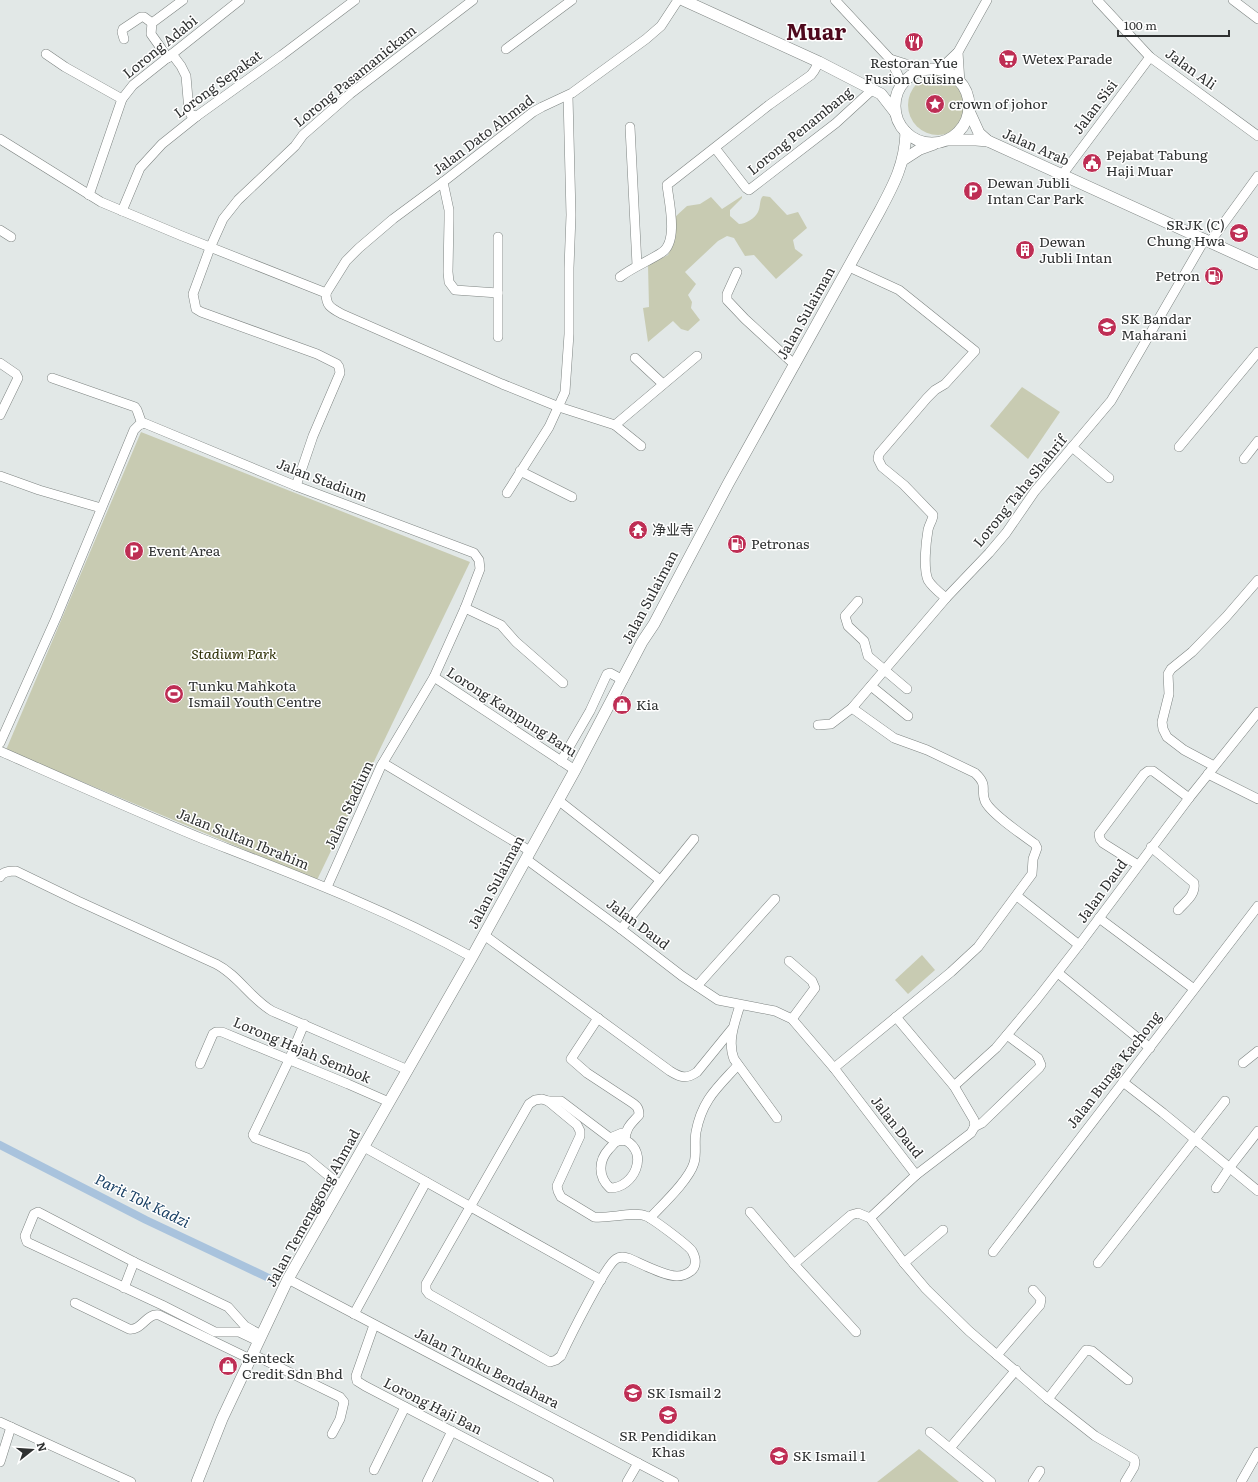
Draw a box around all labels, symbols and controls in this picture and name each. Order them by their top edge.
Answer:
street label: Lorong Adabi [118,10,201,82]
scale bar [1118,12,1229,38]
district label: Muar [786,14,846,47]
text: 100 m [1124,16,1157,34]
street label: Lorong Pasamanickam [289,19,420,131]
restaurant icon: Restoran Yue Fusion Cuisine [903,31,925,53]
street label: Jalan Ali [1162,43,1221,94]
street label: Lorong Sepakat [169,44,266,122]
supermarket icon: Wetex Parade [997,48,1019,70]
place label: Wetex Parade [1022,48,1112,68]
place label: Restoran Yue Fusion Cuisine [865,52,963,88]
street label: Jalan Sisi [1067,75,1121,138]
street label: Lorong Penambang [743,81,856,179]
street label: Jalan Dato Ahmad [428,89,538,179]
place icon: crown of johor [924,93,946,115]
place label: crown of johor [949,93,1048,113]
street label: Jalan Arab [1000,122,1073,170]
place label: Pejabat Tabung Haji Muar [1106,144,1208,180]
public building icon: Pejabat Tabung Haji Muar [1081,152,1103,174]
place label: Dewan Jubli Intan Car Park [987,172,1084,208]
parking icon: Dewan Jubli Intan Car Park [962,180,984,202]
place label: SRJK (C) Chung Hwa [1147,214,1225,250]
school or university icon: SRJK (C) Chung Hwa [1228,222,1250,244]
place label: Dewan Jubli Intan [1039,231,1112,267]
building icon: Dewan Jubli Intan [1014,239,1036,261]
street label: Jalan Sulaiman [771,263,839,363]
place label: Petron [1155,265,1200,285]
fuel station icon: Petron [1203,265,1225,287]
place label: SK Bandar Maharani [1121,308,1192,344]
school or university icon: SK Bandar Maharani [1096,316,1118,338]
street label: Lorong Taha Shahrif [968,429,1072,551]
street label: Jalan Stadium [274,453,371,506]
temple icon: 净业寺 [627,519,649,541]
place label: 净业寺 [652,519,694,539]
fuel station icon: Petronas [726,533,748,555]
place label: Petronas [751,533,809,553]
parking icon: Event Area [123,540,145,562]
place label: Event Area [148,540,221,560]
street label: Jalan Sulaiman [616,546,682,647]
park label: Stadium Park [191,643,277,663]
street label: Lorong Kampung Baru [443,661,582,761]
place label: Tunku Mahkota Ismail Youth Centre [188,675,321,711]
sports icon: Tunku Mahkota Ismail Youth Centre [163,683,185,705]
shop icon: Kia [611,694,633,716]
place label: Kia [636,694,659,714]
street label: Jalan Stadium [319,757,378,852]
street label: Jalan Sultan Ibrahim [174,802,313,874]
street label: Jalan Sulaiman [462,831,528,932]
street label: Jalan Daud [1071,854,1131,926]
street label: Jalan Daud [603,893,675,954]
street label: Jalan Bunga Kachong [1061,1007,1165,1132]
street label: Lorong Hajah Sembok [230,1011,375,1087]
street label: Jalan Daud [867,1091,929,1162]
street label: Jalan Temenggong Ahmad [260,1125,364,1290]
water label: Parit Tok Kadzi [91,1167,195,1233]
street label: Jalan Tunku Bendahara [412,1322,564,1412]
place label: Senteck Credit Sdn Bhd [242,1347,343,1383]
shop icon: Senteck Credit Sdn Bhd [217,1355,239,1377]
street label: Lorong Haji Ban [381,1372,486,1439]
school or university icon: SK Ismail 2 [622,1382,644,1404]
place label: SK Ismail 2 [647,1382,721,1402]
school or university icon: SR Pendidikan Khas [657,1404,679,1426]
place label: SR Pendidikan Khas [619,1425,717,1461]
north arrow [12,1430,52,1470]
text: N [34,1440,52,1454]
school or university icon: SK Ismail 1 [768,1445,790,1467]
place label: SK Ismail 1 [793,1445,866,1465]

